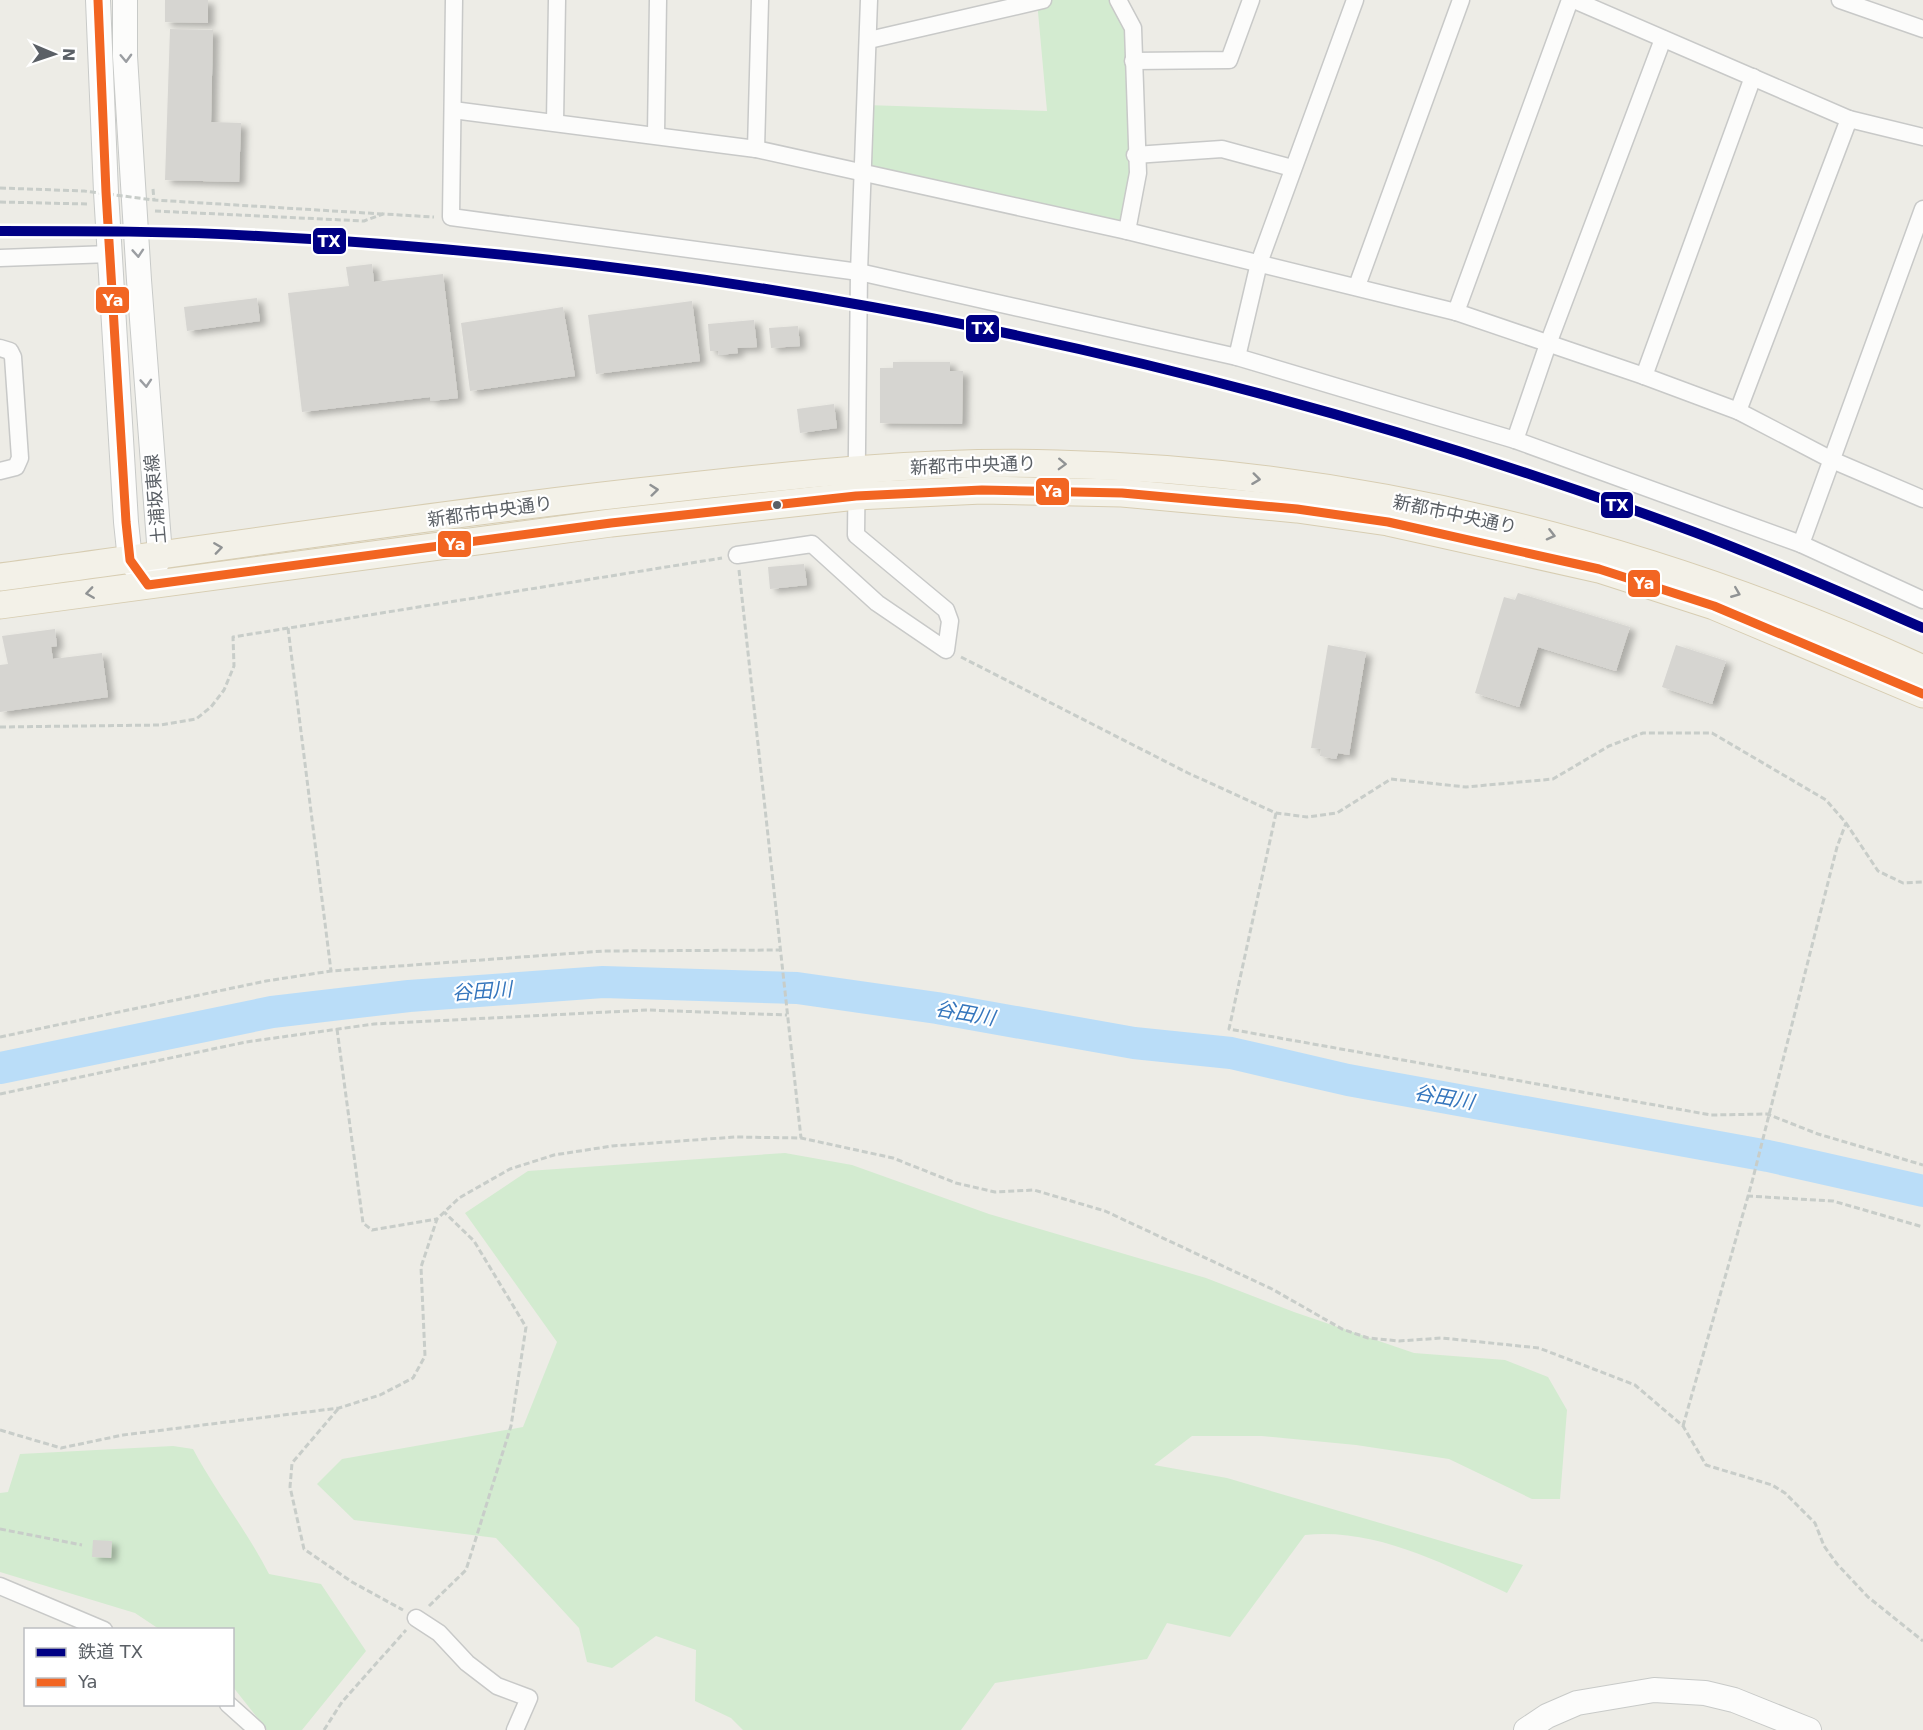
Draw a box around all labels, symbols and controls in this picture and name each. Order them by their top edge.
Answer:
north arrow [24,24,84,84]
text: N [59,47,78,62]
one-way arrow [119,54,132,63]
line badge: TX [312,227,347,255]
text: TX [317,232,341,251]
one-way arrow [131,249,144,258]
line badge: Ya [95,286,130,314]
text: Ya [102,291,123,310]
line badge: TX [965,314,1000,343]
text: TX [971,319,995,338]
one-way arrow [140,379,153,388]
street label: 新都市中央通り [910,452,1036,478]
street label: 土浦坂東線 [141,453,169,545]
one-way arrow [1057,457,1066,470]
one-way arrow [1251,473,1260,485]
line badge: Ya [1035,477,1070,506]
text: Ya [1041,482,1062,501]
one-way arrow [650,484,659,497]
street label: 新都市中央通り [1391,491,1519,537]
line badge: TX [1600,491,1634,519]
street label: 新都市中央通り [426,492,554,530]
text: TX [1605,496,1629,515]
unlabelled marker [771,499,783,511]
one-way arrow [1545,527,1555,540]
line badge: Ya [437,530,472,558]
text: Ya [444,535,465,554]
one-way arrow [213,542,222,554]
line badge: Ya [1627,569,1661,598]
text: Ya [1633,574,1654,593]
one-way arrow [85,586,95,598]
one-way arrow [1730,586,1741,598]
water label: 谷田川 [451,977,515,1005]
water label: 谷田川 [933,996,999,1030]
water label: 谷田川 [1412,1080,1478,1114]
legend [24,1628,234,1706]
text: 鉄道 TX [78,1641,143,1662]
text: Ya [77,1671,98,1692]

